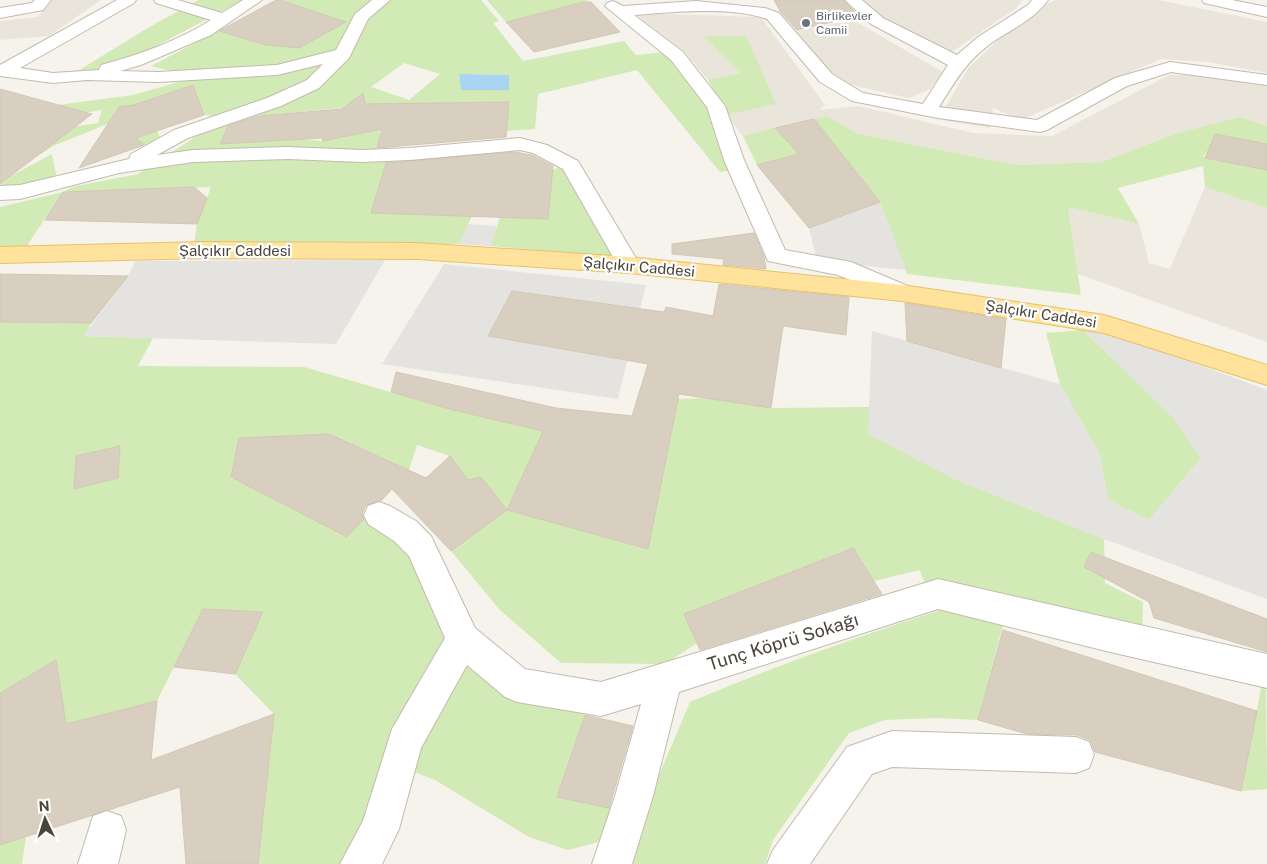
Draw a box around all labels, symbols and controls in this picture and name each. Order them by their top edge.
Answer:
place label: Birlikevler Camii [816,9,873,37]
marker: Birlikevler Camii [800,17,812,29]
street label: Şalçıkır Caddesi [179,242,291,259]
street label: Şalçıkır Caddesi [582,253,696,280]
street label: Şalçıkır Caddesi [984,296,1098,331]
street label: Tunç Köprü Sokağı [705,609,861,674]
north arrow [20,794,70,844]
text: N [38,798,50,814]

